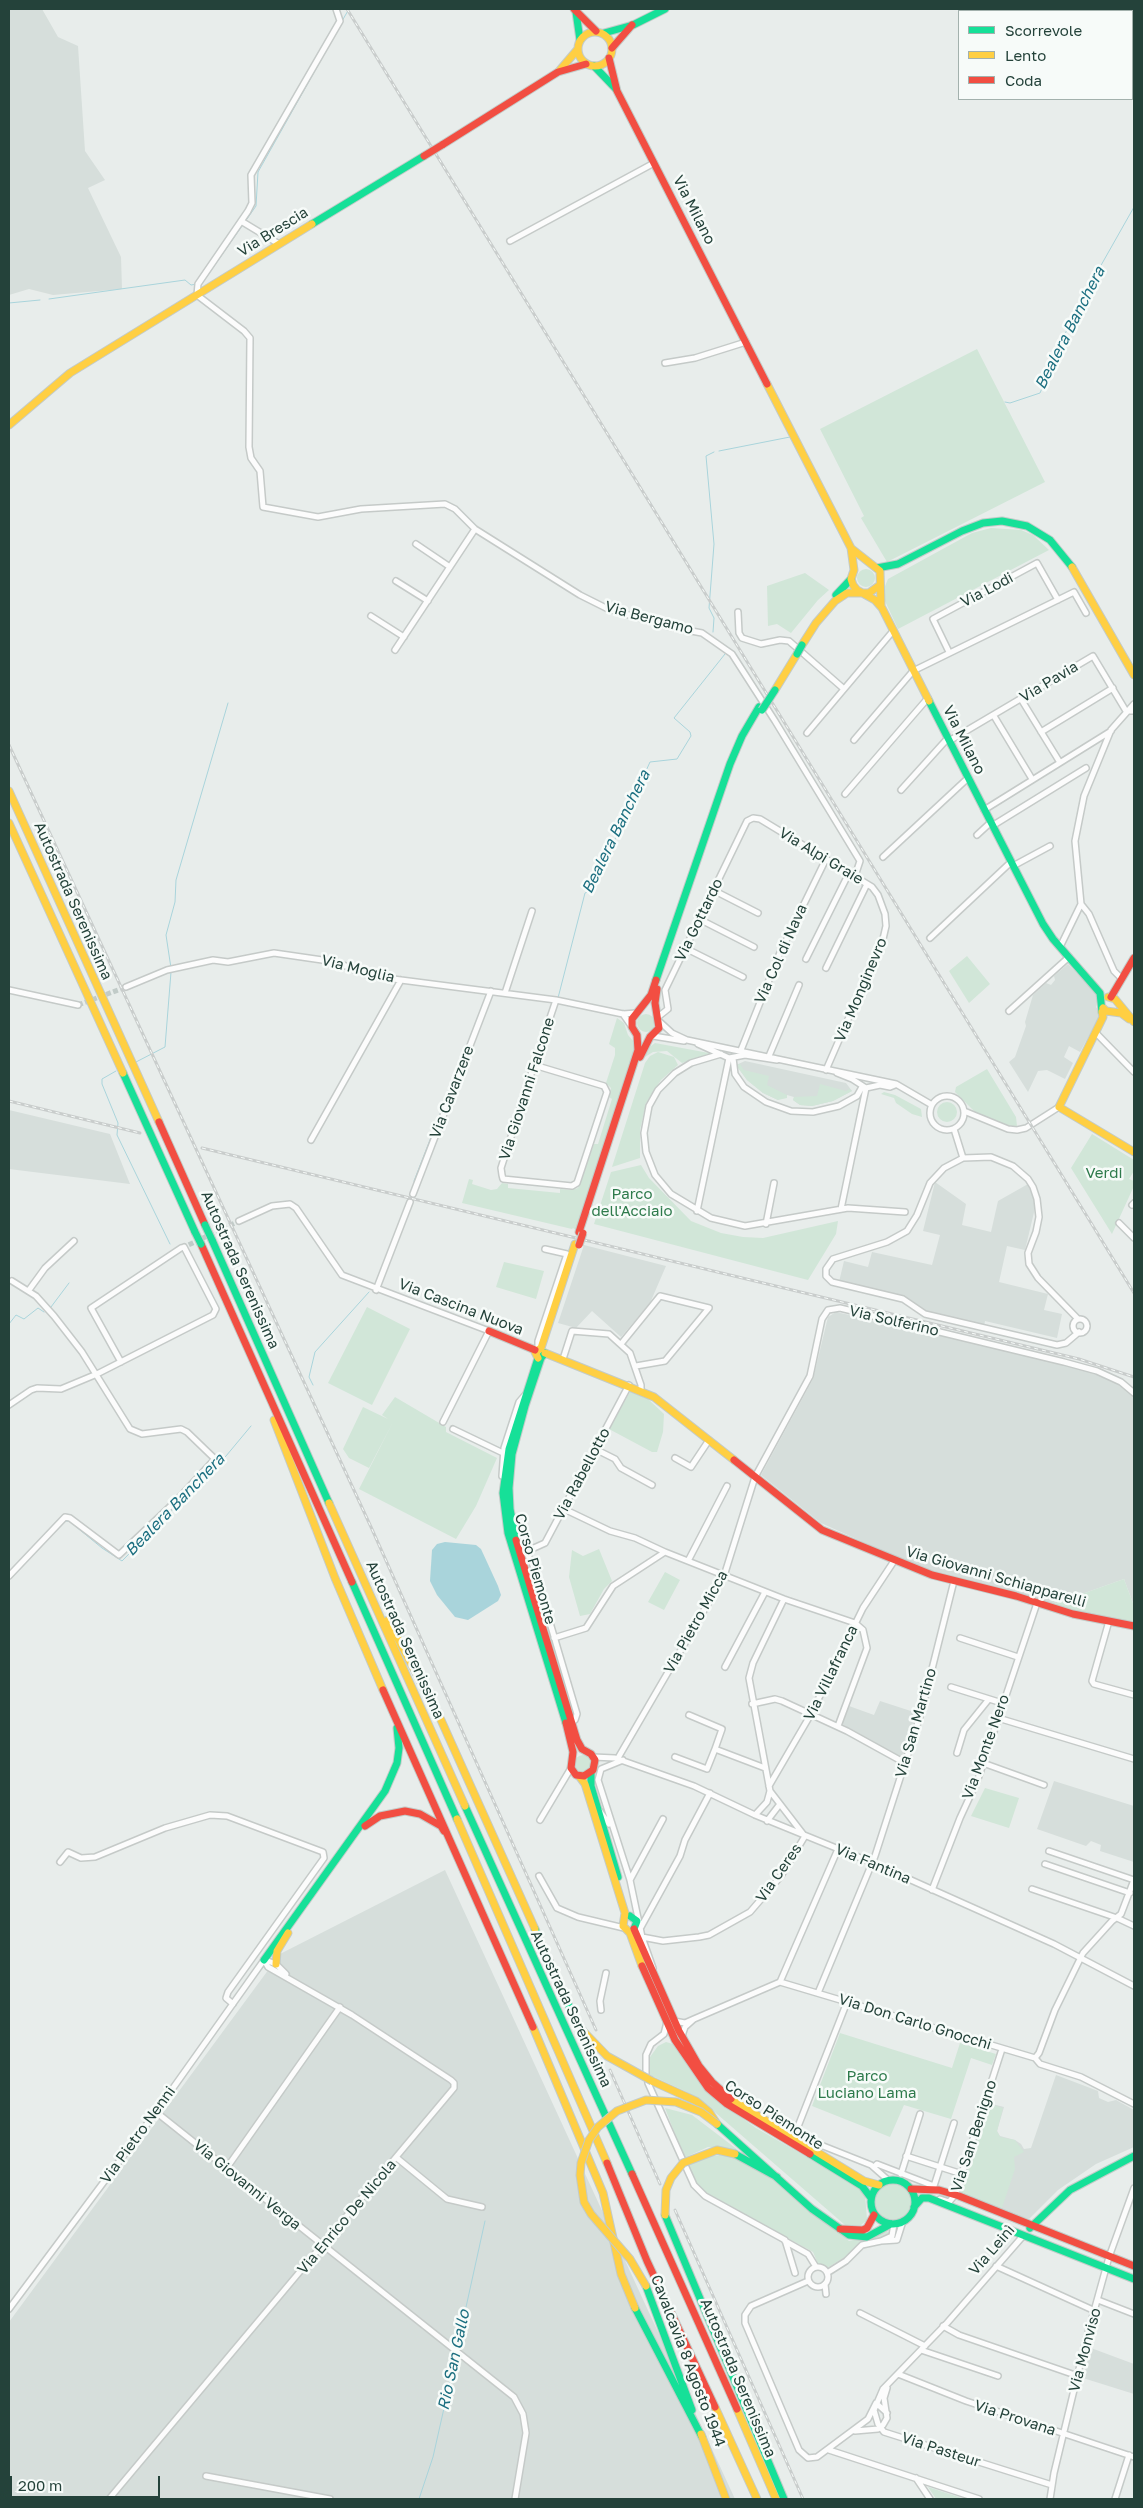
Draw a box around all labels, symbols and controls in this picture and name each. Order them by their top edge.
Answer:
legend [958,10,1133,100]
text: Scorrevole [1005,21,1082,39]
text: Lento [1005,46,1046,64]
text: Coda [1005,71,1042,89]
street label: Via Milano [669,173,719,247]
street label: Via Brescia [235,203,311,261]
water label: Bealera Banchera [1031,264,1109,392]
street label: Via Lodi [958,569,1016,611]
street label: Via Bergamo [603,598,695,638]
street label: Via Pavia [1016,658,1082,706]
street label: Via Milano [939,703,989,777]
water label: Bealera Banchera [578,767,654,897]
street label: Autostrada Serenissima [30,819,116,983]
street label: Via Alpi Graie [776,824,866,888]
street label: Via Gottardo [671,876,727,964]
street label: Via Col di Nava [751,901,811,1007]
street label: Via Monginevro [831,935,891,1045]
street label: Via Moglia [320,951,396,987]
street label: Via Giovanni Falcone [495,1015,559,1163]
street label: Via Cavarzere [426,1043,478,1141]
park label: Verdi [1086,1164,1122,1182]
park label: Parco dell'Acciaio [592,1185,672,1220]
street label: Autostrada Serenissima [197,1188,283,1352]
street label: Via Cascina Nuova [396,1275,526,1339]
street label: Via Solferino [847,1302,941,1340]
street label: Via Rabellotto [550,1425,614,1523]
water label: Bealera Banchera [121,1450,229,1560]
street label: Corso Piemonte [511,1512,559,1626]
street label: Via Giovanni Schiapparelli [904,1543,1088,1611]
street label: Autostrada Serenissima [362,1558,448,1722]
street label: Via Pietro Micca [660,1567,732,1677]
street label: Via Villafranca [800,1622,862,1724]
street label: Via San Martino [892,1666,940,1780]
street label: Via Monte Nero [959,1692,1013,1802]
street label: Via Ceres [752,1840,806,1906]
street label: Via Fantina [833,1840,913,1888]
street label: Autostrada Serenissima [527,1928,615,2090]
street label: Via Don Carlo Gnocchi [836,1990,994,2054]
park label: Parco Luciano Lama [818,2067,916,2102]
street label: Corso Piemonte [721,2076,827,2154]
street label: Via San Benigno [947,2078,1001,2194]
street label: Via Pietro Nenni [97,2083,179,2187]
street label: Via Giovanni Verga [189,2136,305,2234]
street label: Via Enrico De Nicola [294,2156,400,2278]
street label: Via Leinì [965,2221,1019,2279]
street label: Cavalcavia 8 Agosto 1944 [647,2272,729,2450]
street label: Autostrada Serenissima [696,2296,780,2460]
street label: Via Monviso [1065,2306,1105,2394]
water label: Rio San Gallo [434,2308,474,2412]
street label: Via Provana [972,2396,1058,2440]
street label: Via Pasteur [899,2429,983,2471]
scale bar [12,2466,162,2498]
text: 200 m [18,2476,62,2494]

